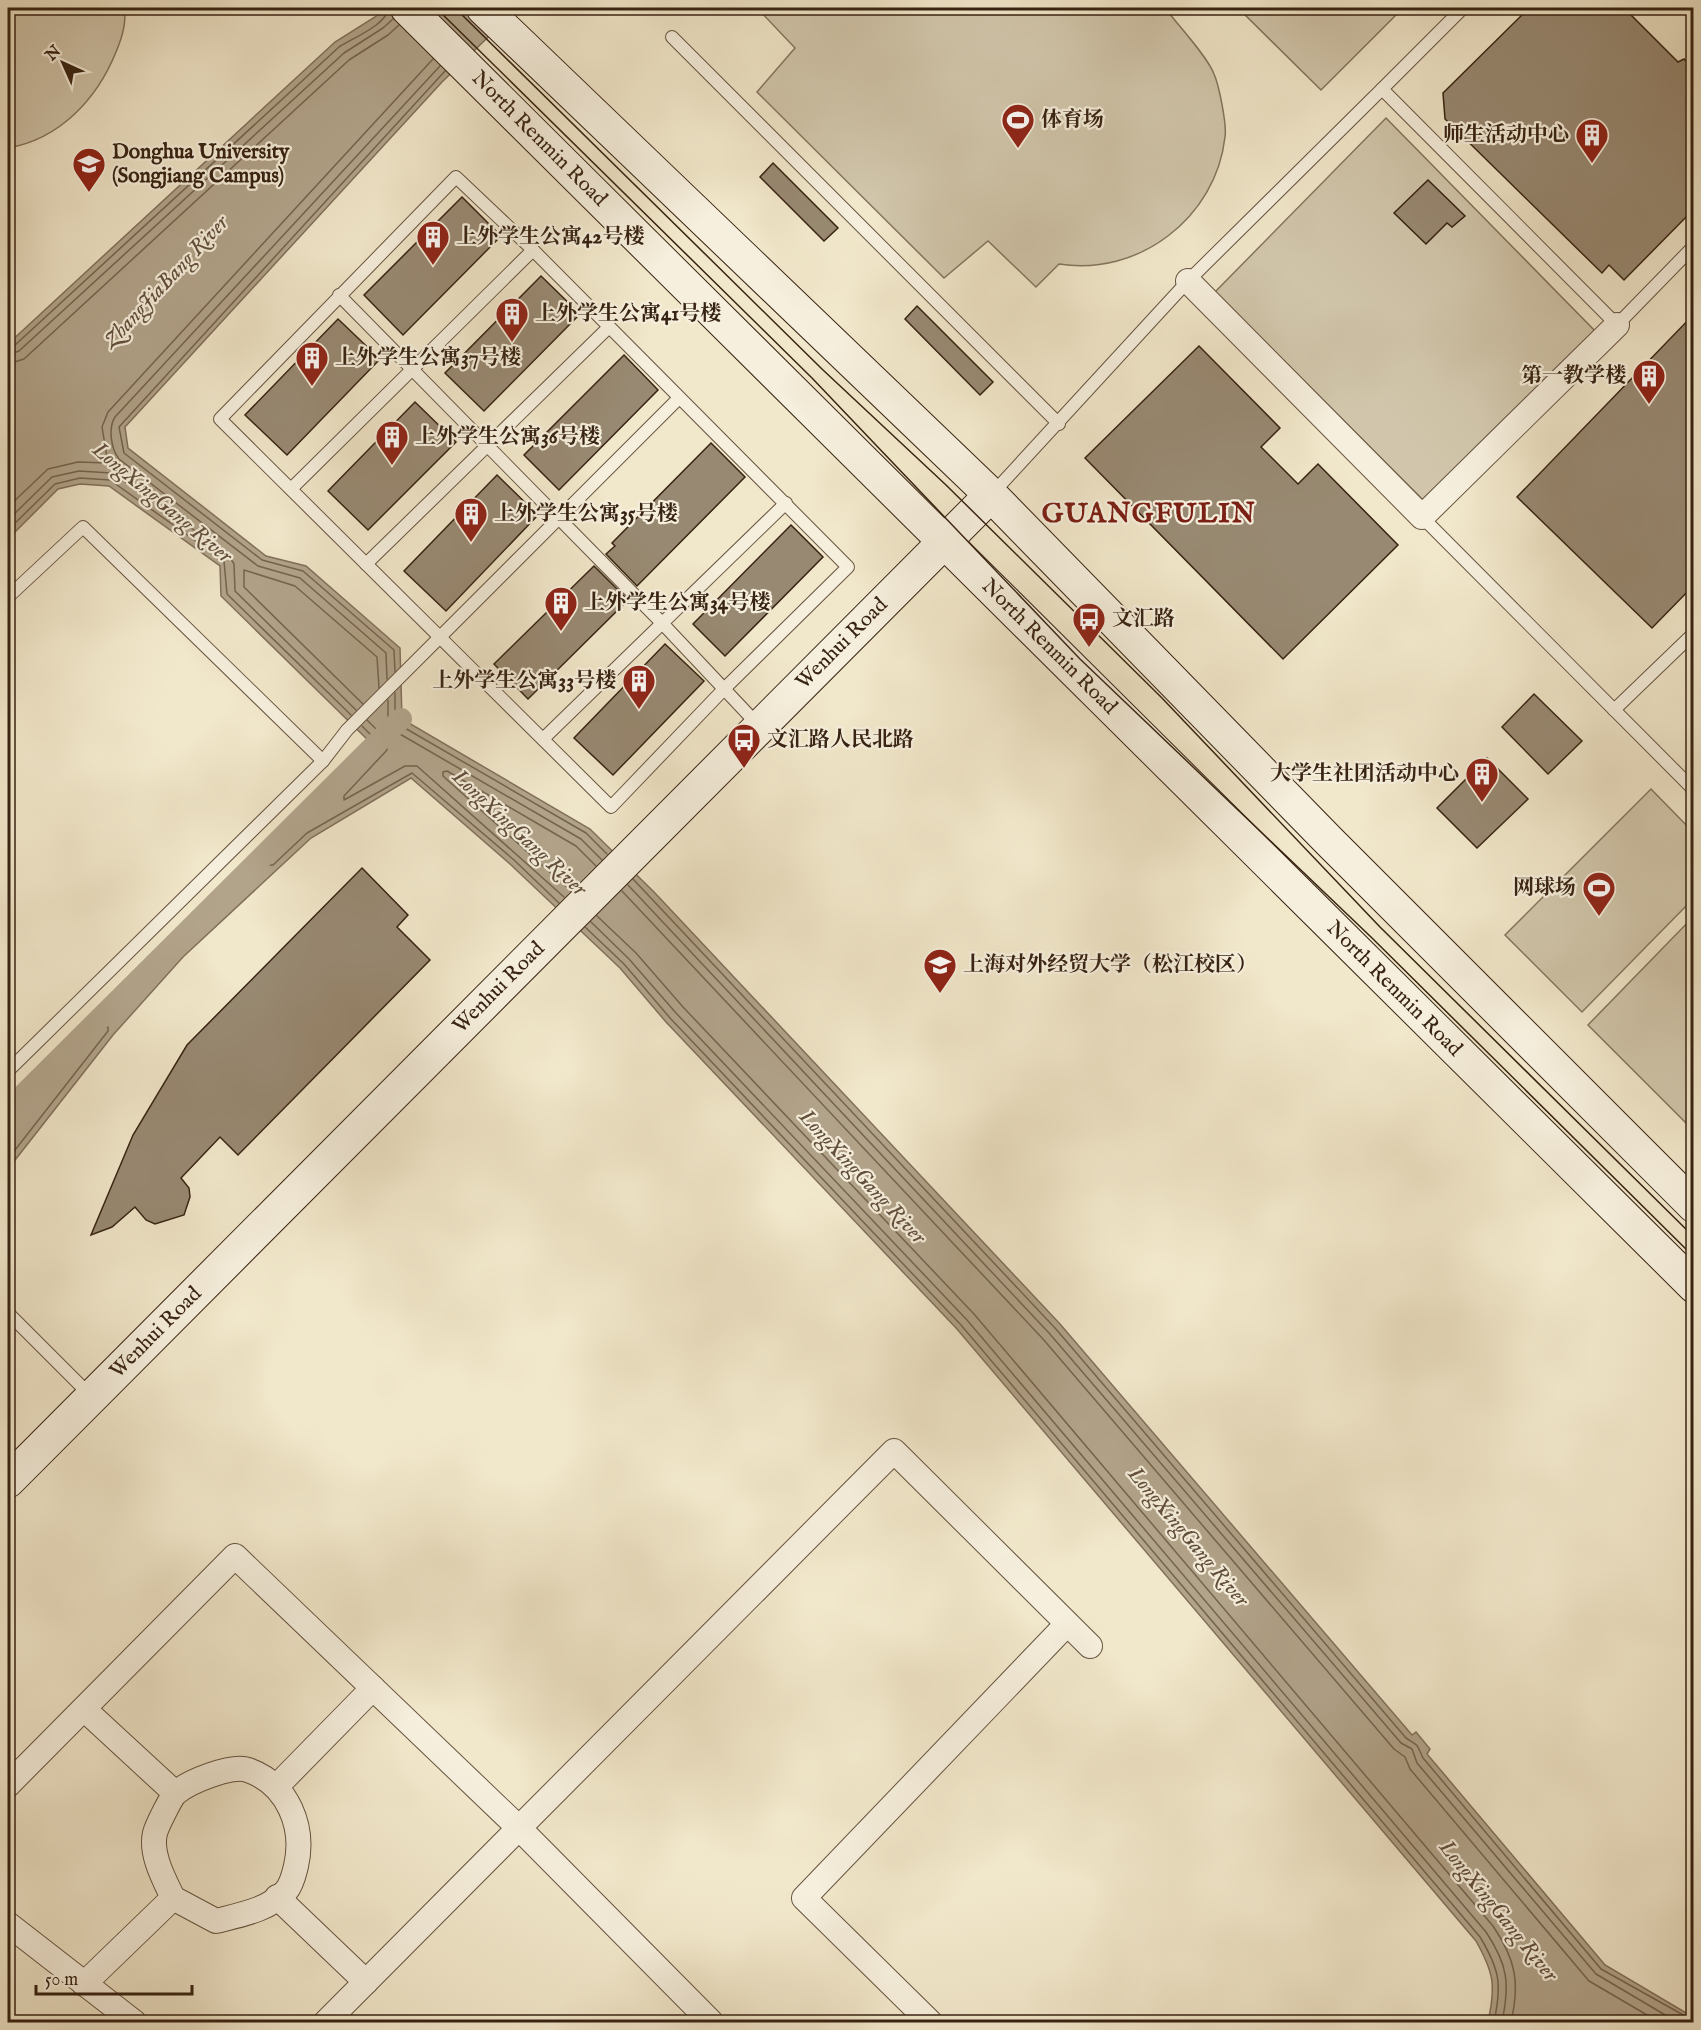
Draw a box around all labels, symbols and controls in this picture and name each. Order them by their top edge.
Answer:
north arrow [33,33,93,93]
text: N [41,42,66,66]
street label: North Renmin Road [465,65,613,213]
sports icon: 体育场 [1000,102,1036,149]
place label: 体育场 [1041,107,1104,134]
building icon: 师生活动中心 [1574,117,1610,164]
place label: 师生活动中心 [1443,122,1569,149]
place label: Donghua University (Songjiang Campus) [112,139,290,190]
school or university icon: Donghua University (Songjiang Campus) [71,146,107,193]
water label: ZhangJiaBang River [96,209,236,356]
building icon: 上外学生公寓42号楼 [415,219,451,266]
place label: 上外学生公寓42号楼 [456,224,644,251]
building icon: 上外学生公寓41号楼 [494,296,530,343]
place label: 上外学生公寓41号楼 [535,301,721,328]
building icon: 上外学生公寓37号楼 [294,340,330,387]
place label: 上外学生公寓37号楼 [335,345,521,372]
building icon: 第一教学楼 [1631,358,1667,405]
place label: 第一教学楼 [1521,363,1626,390]
building icon: 上外学生公寓36号楼 [374,419,410,466]
place label: 上外学生公寓36号楼 [415,424,600,451]
water label: LongXingGang River [85,436,239,571]
building icon: 上外学生公寓35号楼 [453,496,489,543]
district label: GUANGFULIN [1042,498,1256,532]
place label: 上外学生公寓35号楼 [494,501,677,528]
street label: North Renmin Road [975,573,1123,721]
building icon: 上外学生公寓34号楼 [543,585,579,632]
place label: 上外学生公寓34号楼 [584,590,770,617]
street label: Wenhui Road [790,592,894,696]
bus stop icon: 文汇路 [1071,601,1107,648]
place label: 文汇路 [1112,606,1175,633]
building icon: 上外学生公寓33号楼 [621,663,657,710]
place label: 上外学生公寓33号楼 [432,668,616,695]
bus stop icon: 文汇路人民北路 [726,722,762,769]
place label: 文汇路人民北路 [767,727,914,754]
building icon: 大学生社团活动中心 [1464,756,1500,803]
place label: 大学生社团活动中心 [1270,761,1459,788]
water label: LongXingGang River [445,763,593,904]
sports icon: 网球场 [1581,870,1617,917]
place label: 网球场 [1513,875,1576,902]
street label: North Renmin Road [1320,915,1468,1063]
street label: Wenhui Road [447,936,551,1040]
school or university icon: 上海对外经贸大学（松江校区） [922,947,958,994]
place label: 上海对外经贸大学（松江校区） [963,952,1257,979]
water label: LongXingGang River [792,1103,933,1251]
street label: Wenhui Road [104,1281,208,1385]
water label: LongXingGang River [1121,1460,1256,1614]
water label: LongXingGang River [1432,1834,1565,1989]
scale bar [36,1958,192,1996]
text: 50 m [45,1969,78,1992]

